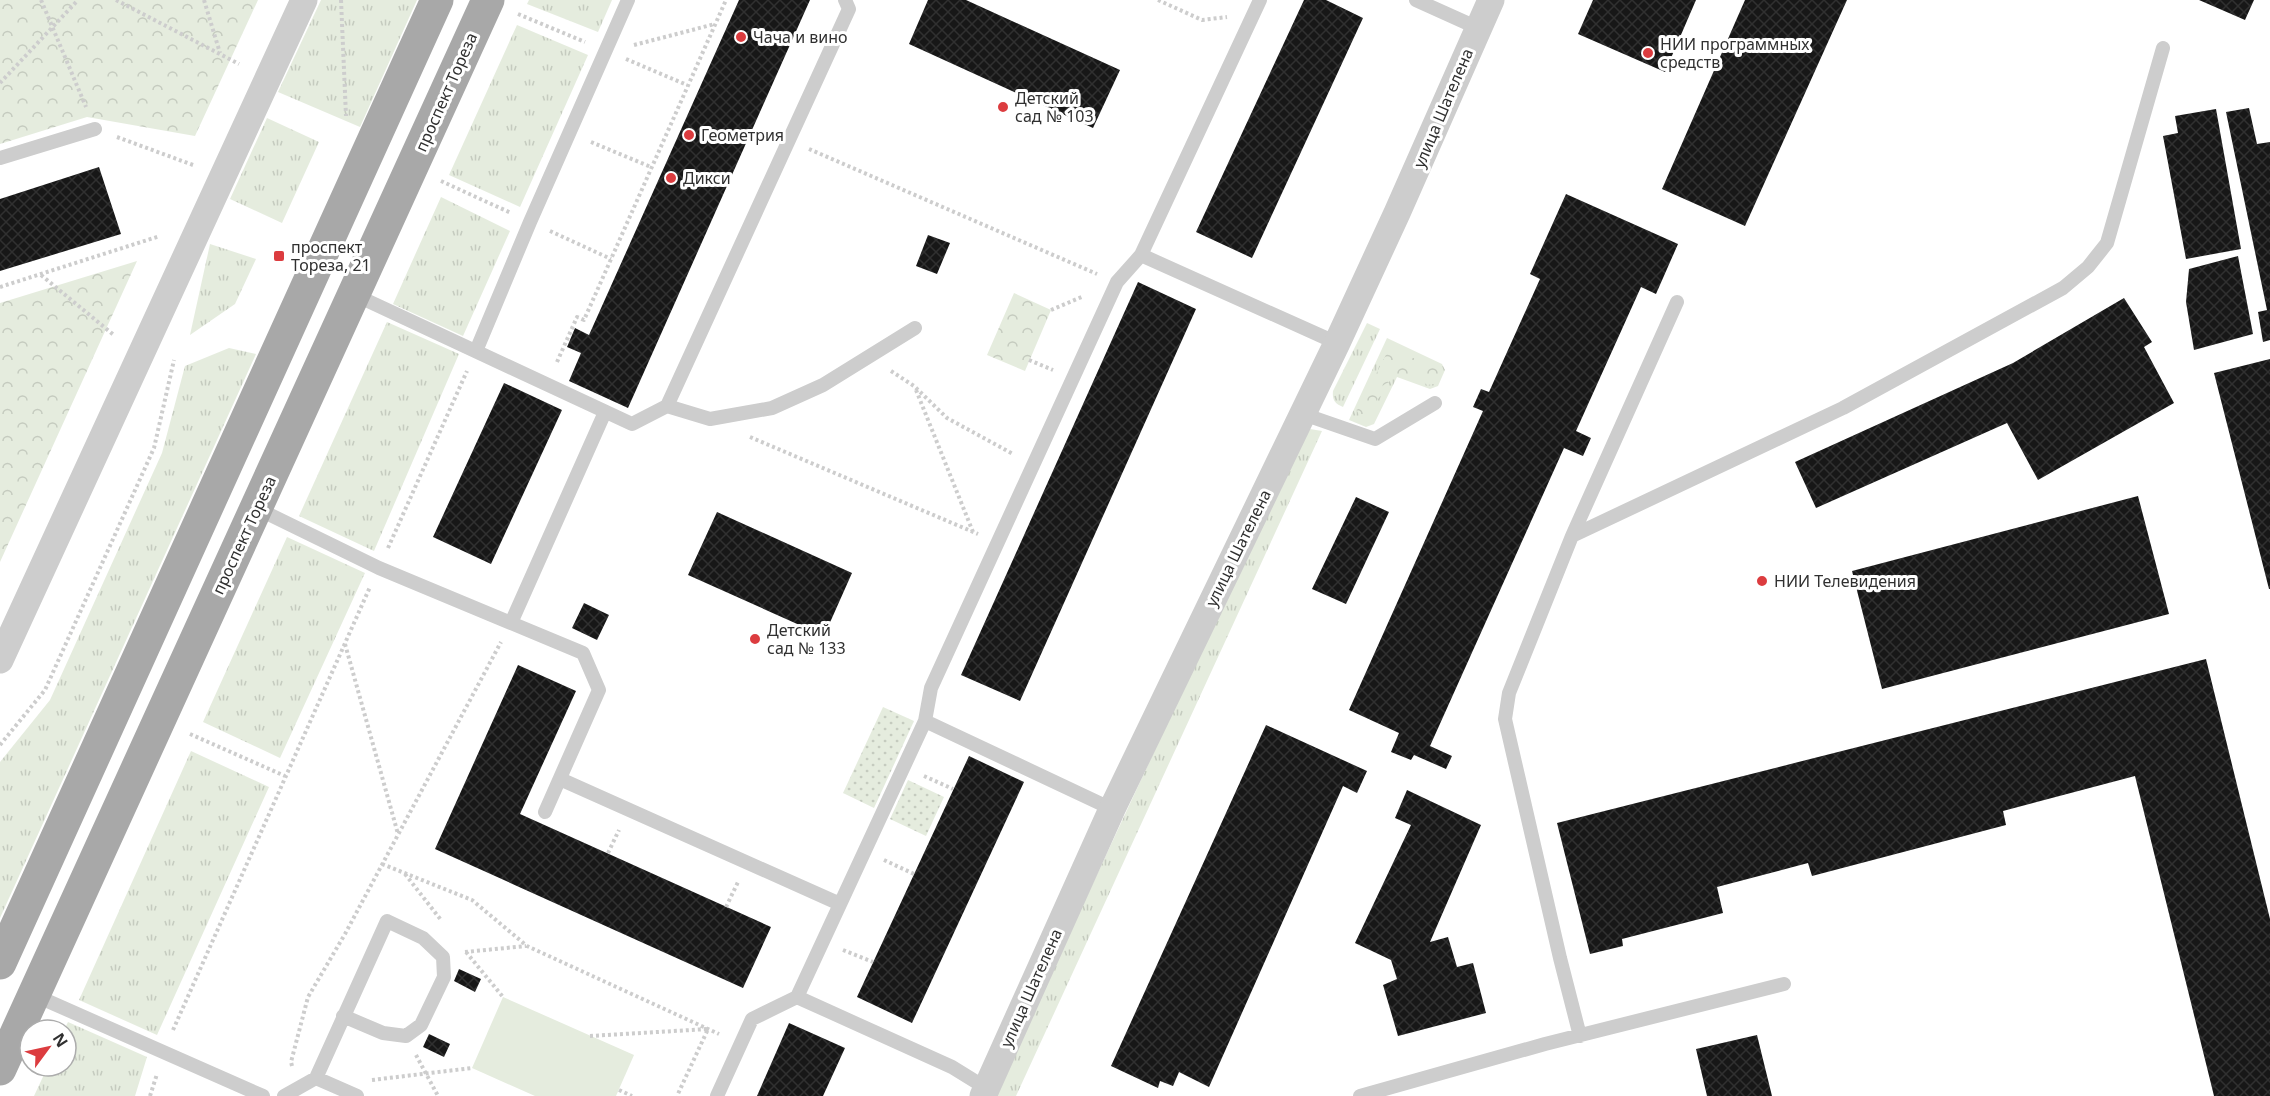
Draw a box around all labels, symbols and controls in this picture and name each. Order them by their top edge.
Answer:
place label: Чача и вино [753,26,848,48]
street label: проспект Тореза [410,29,482,155]
marker: Чача и вино [734,30,748,44]
place label: НИИ программных средств [1660,33,1810,73]
street label: улица Шателена [1408,45,1478,171]
marker: НИИ программных средств [1641,46,1655,60]
place label: Детский сад № 103 [1015,87,1094,127]
marker: Детский сад № 103 [996,100,1010,114]
place label: Геометрия [701,124,784,146]
marker: Геометрия [682,128,696,142]
place label: Дикси [683,167,731,189]
marker: Дикси [664,171,678,185]
place label: проспект Тореза, 21 [291,236,371,276]
marker: проспект Тореза, 21 [272,249,286,263]
street label: проспект Тореза [207,472,281,598]
street label: улица Шателена [1200,486,1276,610]
place label: НИИ Телевидения [1774,570,1916,592]
marker: НИИ Телевидения [1755,574,1769,588]
place label: Детский сад № 133 [767,619,846,659]
marker: Детский сад № 133 [748,632,762,646]
street label: улица Шателена [995,925,1067,1051]
north arrow [18,1018,78,1078]
text: N [48,1028,73,1051]

